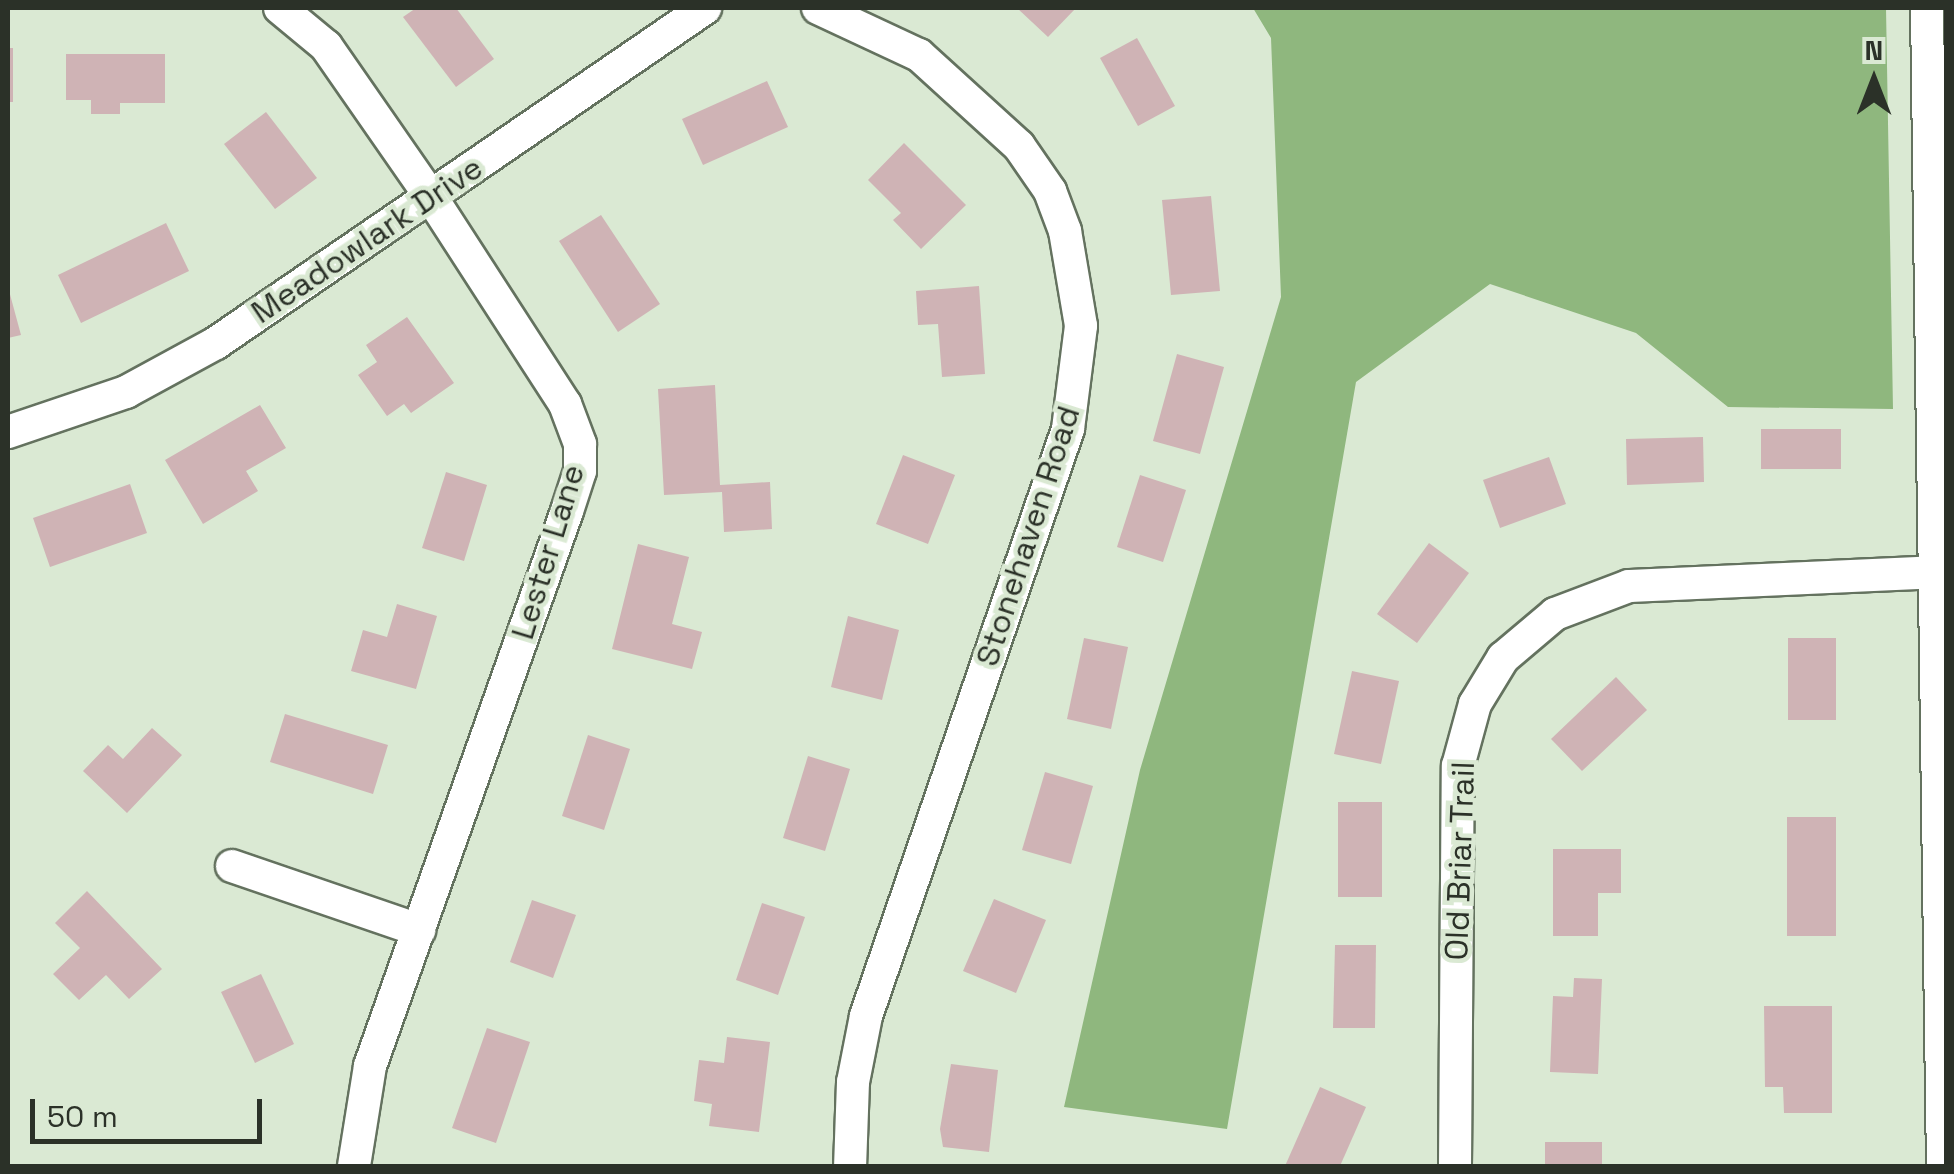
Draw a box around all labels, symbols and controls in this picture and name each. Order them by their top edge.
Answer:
north arrow [1824,30,1924,130]
text: N [1865,32,1883,68]
street label: Meadowlark Drive [244,148,490,332]
street label: Stonehaven Road [968,401,1088,671]
street label: Lester Lane [503,460,593,644]
street label: Old Briar Trail [1437,760,1483,962]
scale bar [35,1079,268,1141]
text: 50 m [47,1097,118,1136]

